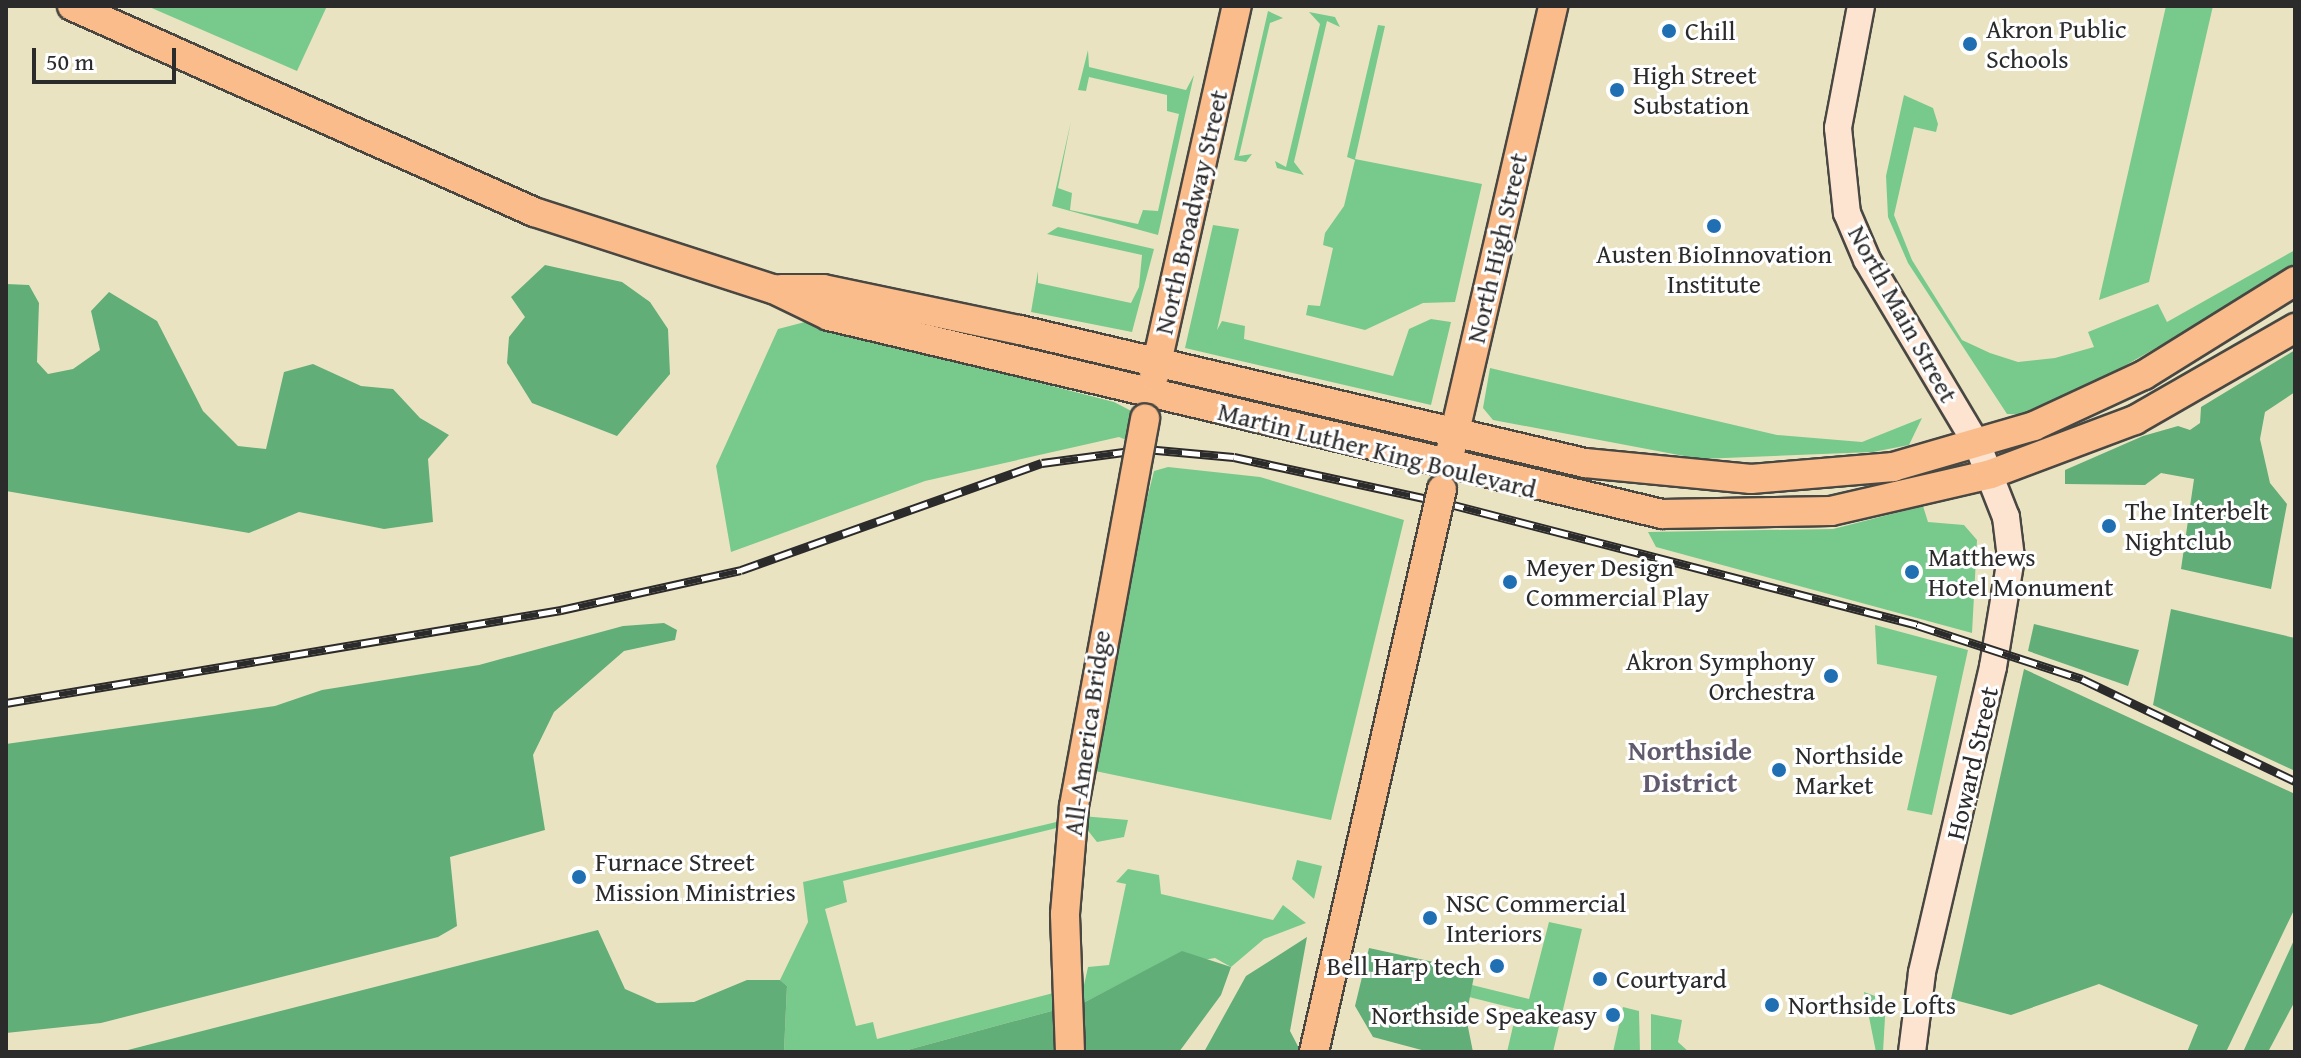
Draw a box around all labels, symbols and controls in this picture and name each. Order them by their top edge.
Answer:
place label: Akron Public Schools [1986,13,2127,74]
place label: Chill [1685,15,1736,47]
marker: Chill [1660,22,1678,40]
scale bar [36,32,180,82]
marker: Akron Public Schools [1961,35,1979,53]
text: 50 m [46,44,94,79]
place label: High Street Substation [1633,59,1757,120]
marker: High Street Substation [1608,81,1626,99]
street label: North Broadway Street [1148,87,1234,337]
street label: North High Street [1460,150,1534,346]
marker: Austen BioInnovation Institute [1705,217,1723,235]
street label: North Main Street [1841,220,1965,408]
place label: Austen BioInnovation Institute [1596,238,1832,300]
street label: Martin Luther King Boulevard [1215,395,1539,505]
place label: The Interbelt Nightclub [2125,495,2269,556]
marker: The Interbelt Nightclub [2100,517,2118,535]
place label: Matthews Hotel Monument [1928,541,2113,602]
place label: Meyer Design Commercial Play [1526,551,1709,612]
marker: Matthews Hotel Monument [1903,563,1921,581]
marker: Meyer Design Commercial Play [1501,573,1519,591]
street label: All-America Bridge [1057,628,1117,838]
place label: Akron Symphony Orchestra [1626,645,1815,706]
marker: Akron Symphony Orchestra [1822,667,1840,685]
street label: Howard Street [1939,683,2005,843]
district label: Northside District [1628,733,1752,799]
place label: Northside Market [1795,739,1903,800]
marker: Northside Market [1770,761,1788,779]
place label: Furnace Street Mission Ministries [595,846,796,908]
marker: Furnace Street Mission Ministries [570,868,588,886]
place label: NSC Commercial Interiors [1446,887,1626,948]
marker: NSC Commercial Interiors [1421,909,1439,927]
place label: Bell Harp tech [1327,950,1481,982]
marker: Bell Harp tech [1488,957,1506,975]
place label: Courtyard [1616,963,1727,995]
marker: Courtyard [1591,970,1609,988]
place label: Northside Lofts [1788,989,1956,1021]
marker: Northside Lofts [1763,996,1781,1014]
place label: Northside Speakeasy [1371,999,1597,1031]
marker: Northside Speakeasy [1604,1006,1622,1024]

